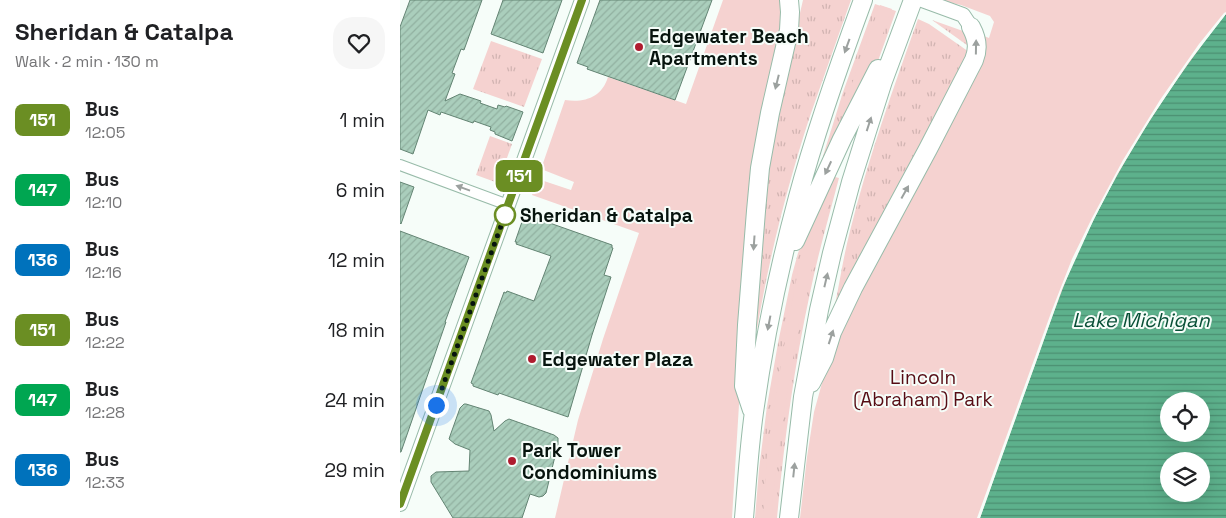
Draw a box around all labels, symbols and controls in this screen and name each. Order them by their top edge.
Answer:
text: Sheridan & Catalpa [15,16,233,47]
button: heart [333,17,385,69]
place label: Edgewater Beach Apartments [649,24,809,71]
one-way arrow [843,39,851,54]
one-way arrow [972,39,980,55]
marker: Edgewater Beach Apartments [633,41,645,53]
text: Walk · 2 min · 130 m [15,51,159,72]
one-way arrow [773,75,781,90]
text: Bus [85,97,119,122]
text: 151 [29,108,56,131]
text: 1 min [340,108,385,133]
one-way arrow [866,116,874,131]
text: 12:05 [85,122,125,143]
line badge: 151 [490,160,548,192]
one-way arrow [824,161,832,175]
text: 151 [506,164,532,187]
text: Bus [85,167,119,192]
text: 147 [28,178,57,201]
text: 6 min [336,178,385,203]
one-way arrow [455,184,470,191]
one-way arrow [900,185,909,199]
text: 12:10 [85,192,122,213]
place label: Sheridan & Catalpa [520,203,693,228]
marker: Sheridan & Catalpa [494,204,516,226]
one-way arrow [749,235,757,251]
text: Bus [85,237,119,262]
text: 136 [27,248,58,271]
text: 12 min [328,248,385,273]
text: 12:16 [85,262,122,283]
one-way arrow [822,273,830,288]
text: Bus [85,307,119,332]
water label: Lake Michigan [1072,307,1211,333]
one-way arrow [765,316,773,332]
text: 151 [29,318,56,341]
text: 18 min [328,318,385,343]
one-way arrow [828,329,835,344]
text: 12:22 [85,332,125,353]
place label: Edgewater Plaza [542,347,693,372]
marker: Edgewater Plaza [526,353,538,365]
park label: Lincoln (Abraham) Park [853,365,993,412]
text: Bus [85,377,119,402]
text: 147 [28,388,57,411]
text: 24 min [325,388,385,413]
map controls [1160,392,1210,502]
button: locate [1160,392,1210,442]
your location [424,393,449,418]
text: 12:28 [85,402,125,423]
place label: Park Tower Condominiums [522,438,657,485]
text: Bus [85,447,119,472]
button: layers [1160,452,1210,502]
marker: Park Tower Condominiums [506,455,518,467]
text: 136 [27,458,58,481]
text: 29 min [324,458,385,483]
one-way arrow [790,461,798,477]
text: 12:33 [85,472,125,493]

